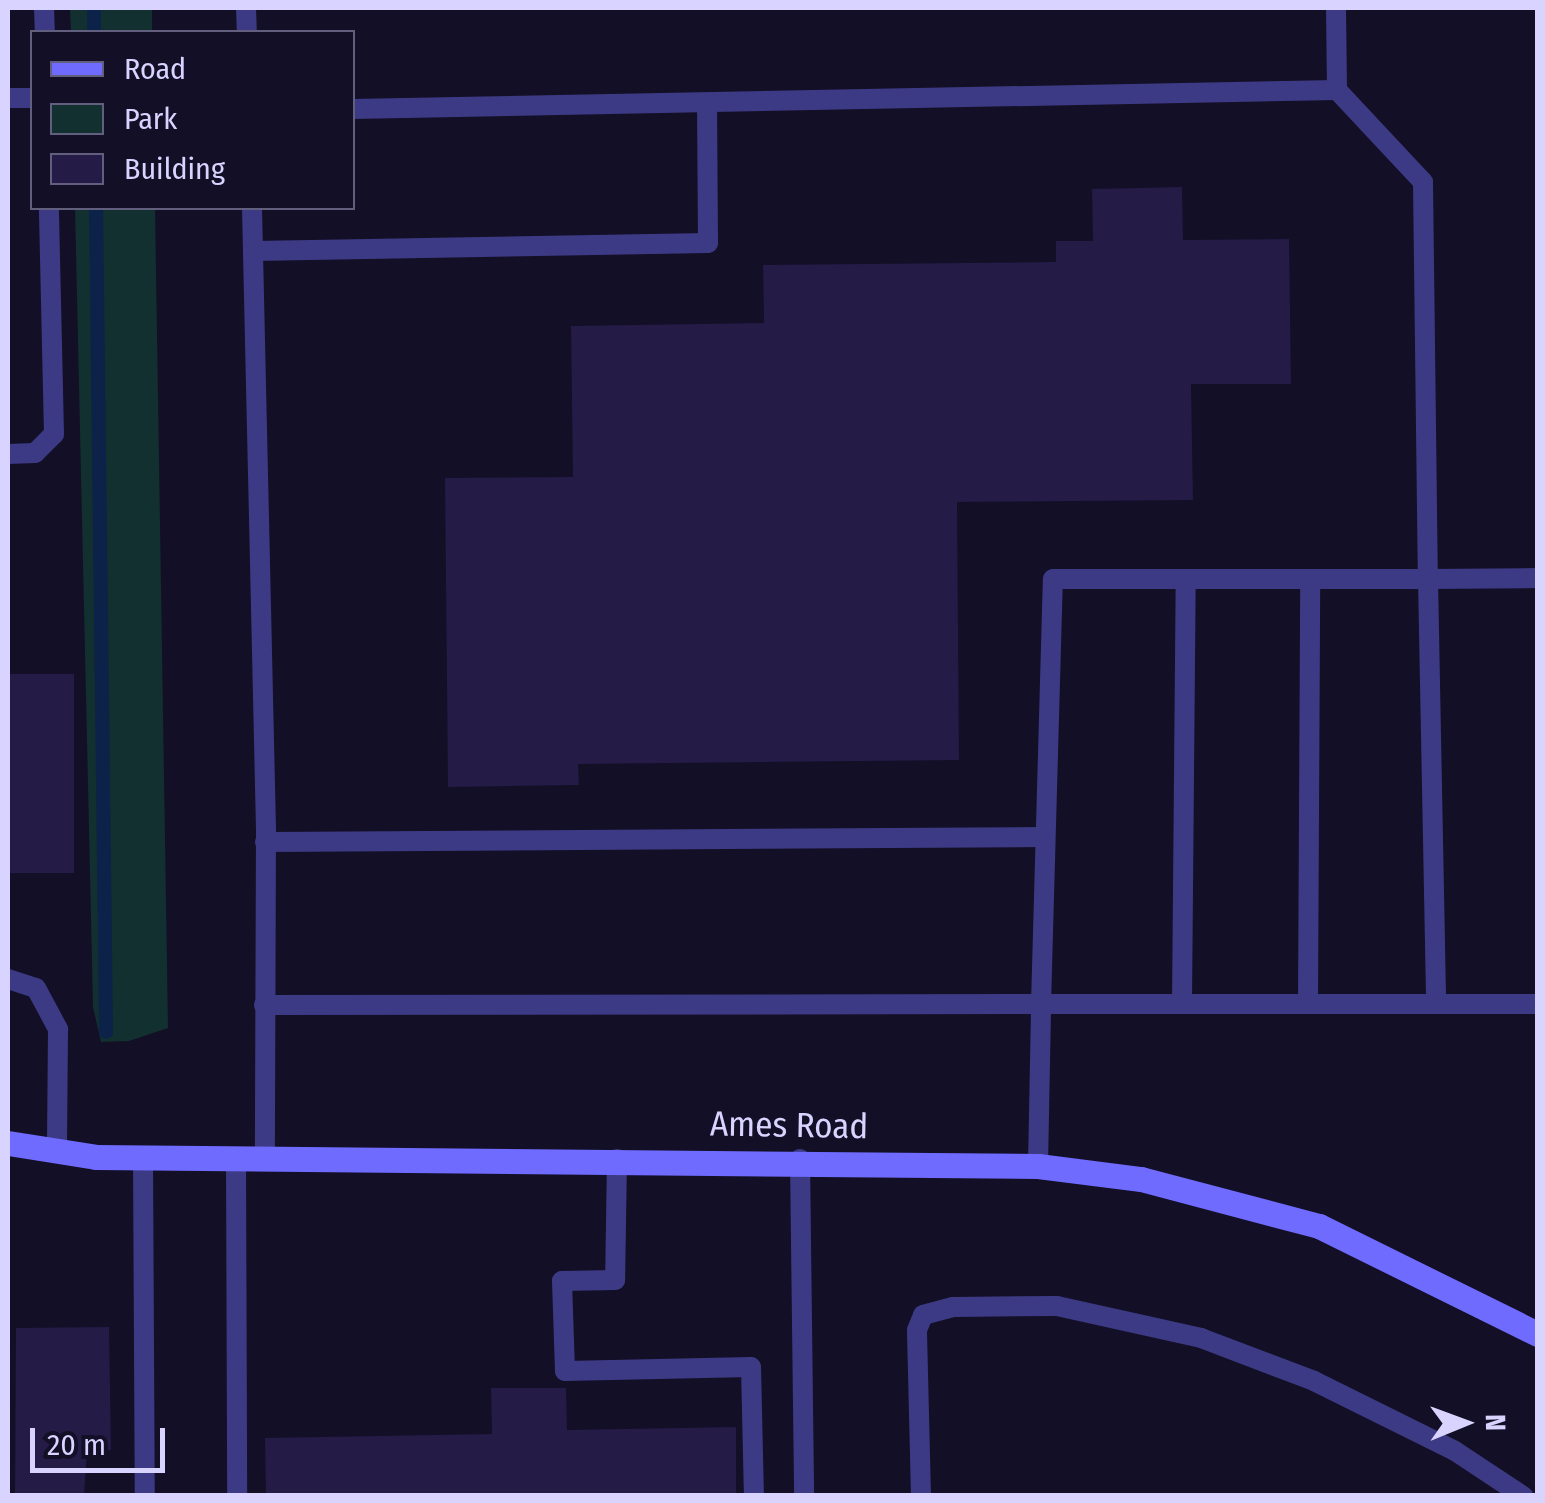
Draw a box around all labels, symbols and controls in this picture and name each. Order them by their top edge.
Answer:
legend [30,30,355,210]
text: Road [124,51,186,87]
text: Park [124,101,177,137]
text: Building [124,151,225,187]
street label: Ames Road [709,1103,869,1147]
north arrow [1415,1373,1515,1473]
scale bar [35,1408,170,1470]
text: N [1479,1414,1512,1431]
text: 20 m [47,1427,106,1463]

